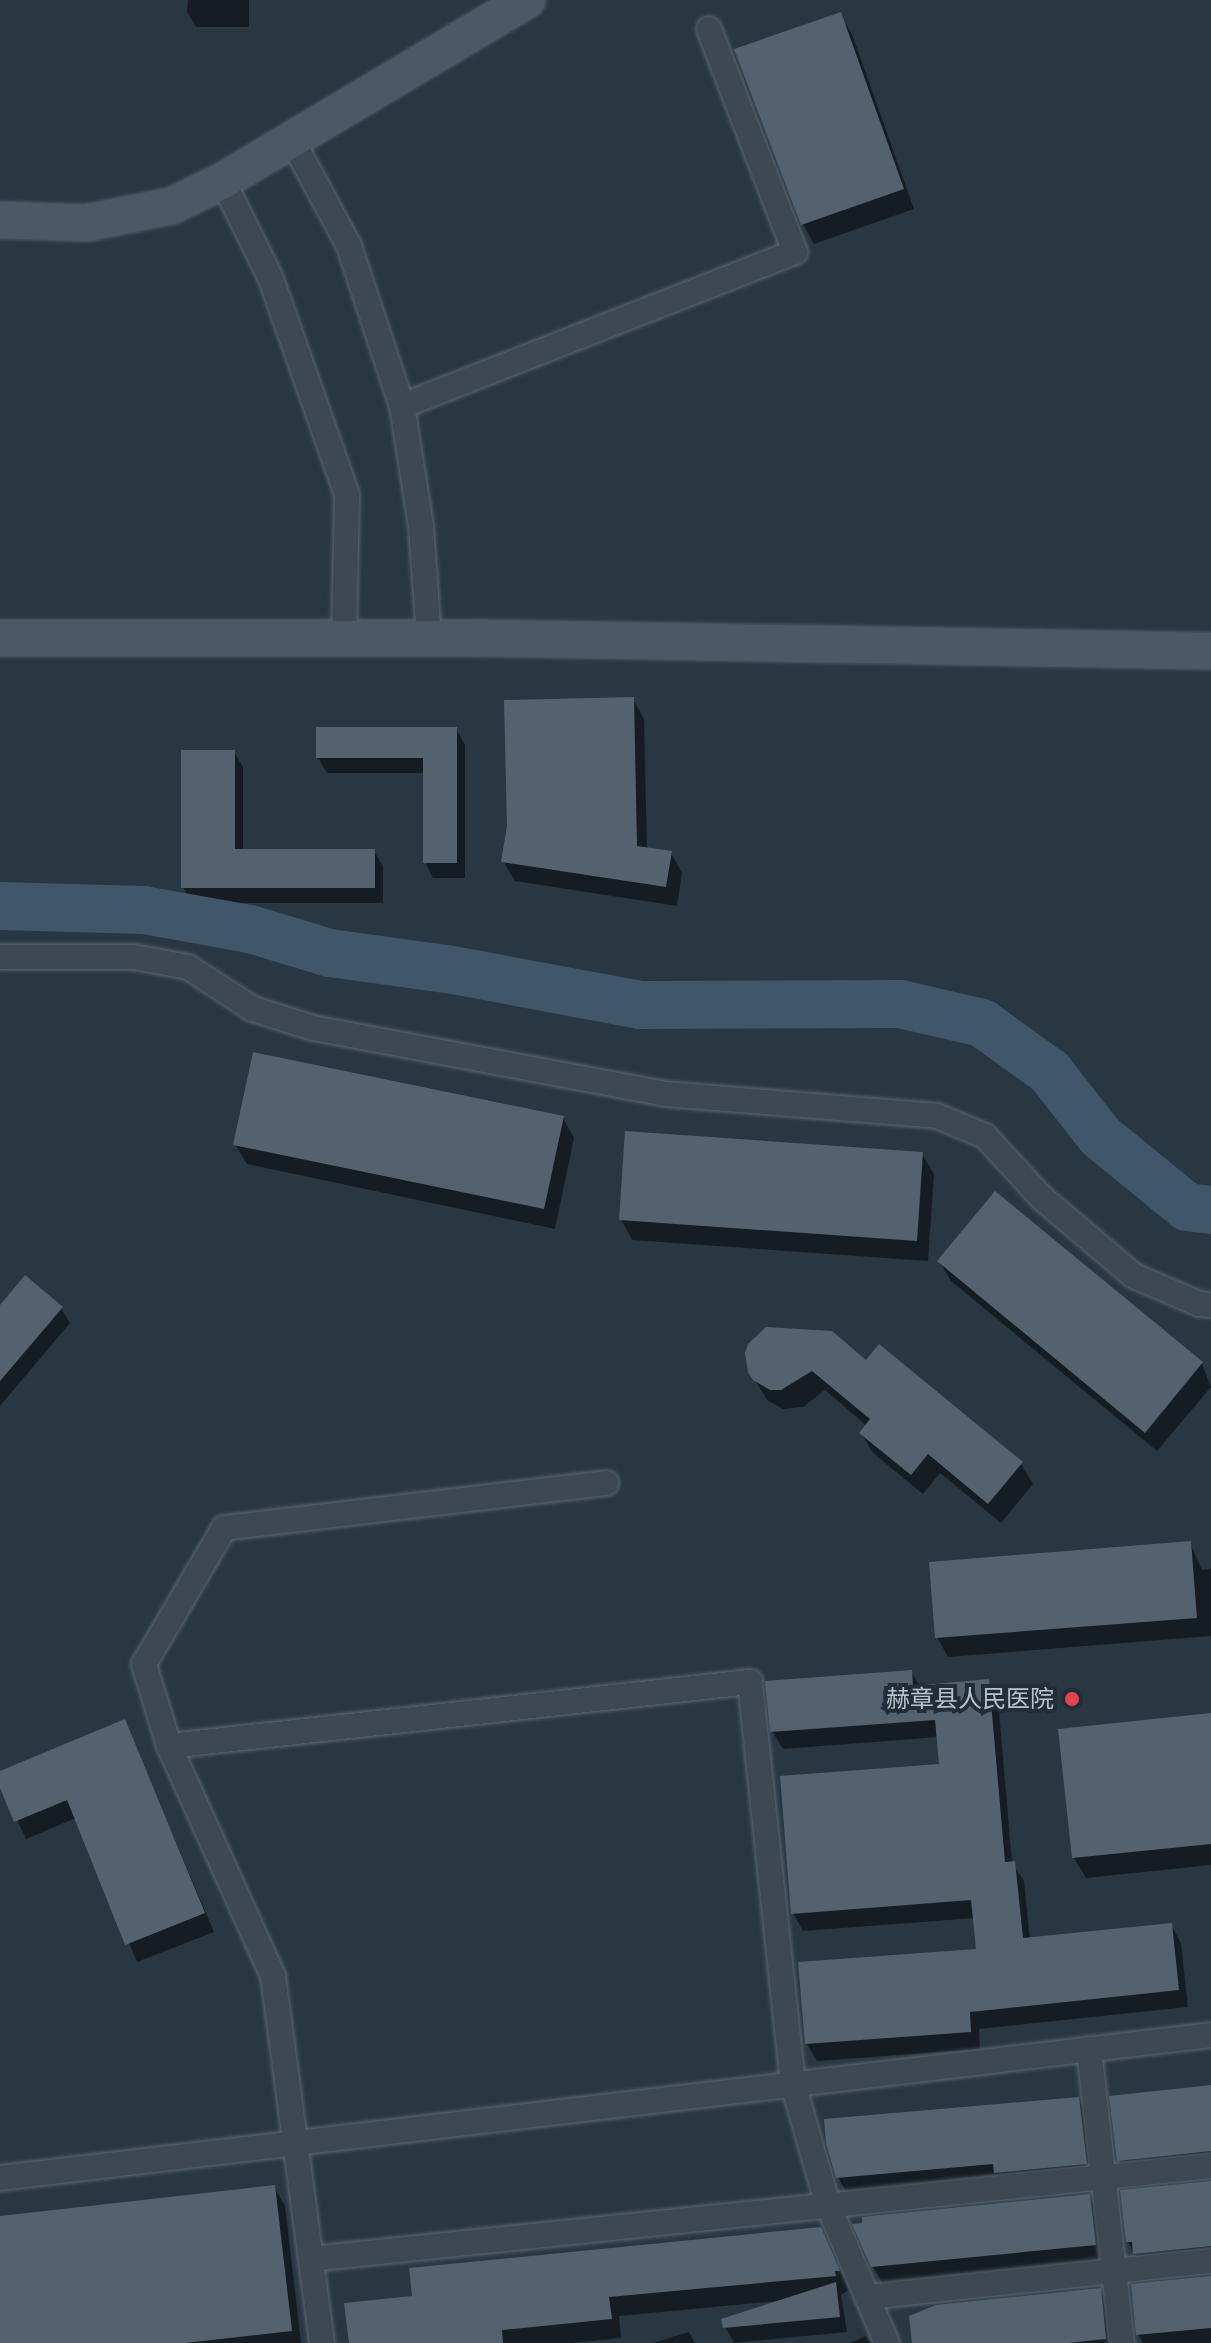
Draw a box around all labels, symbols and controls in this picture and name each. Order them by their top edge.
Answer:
place label: 赫章县人民医院 [886,1685,1054,1713]
marker: 赫章县人民医院 [1061,1688,1083,1710]

